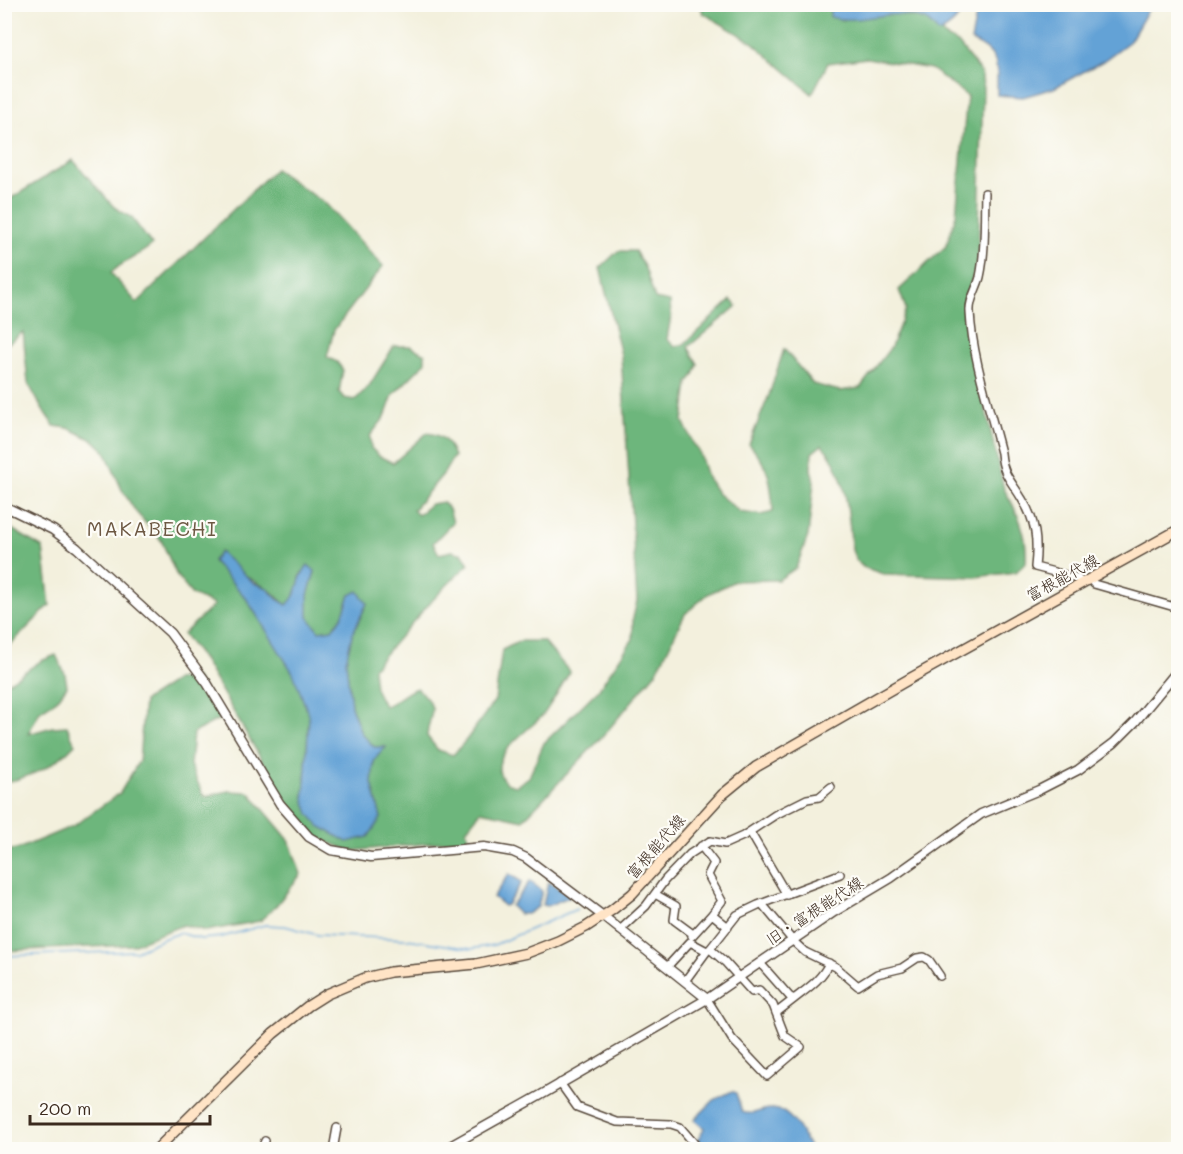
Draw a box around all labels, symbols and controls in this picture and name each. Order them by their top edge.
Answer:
district label: MAKABECHI [87,515,217,541]
street label: 富根能代線 [1022,548,1102,606]
street label: 富根能代線 [621,809,689,883]
street label: 旧・富根能代線 [761,871,867,949]
scale bar [30,1088,210,1126]
text: 200 m [39,1096,91,1120]

